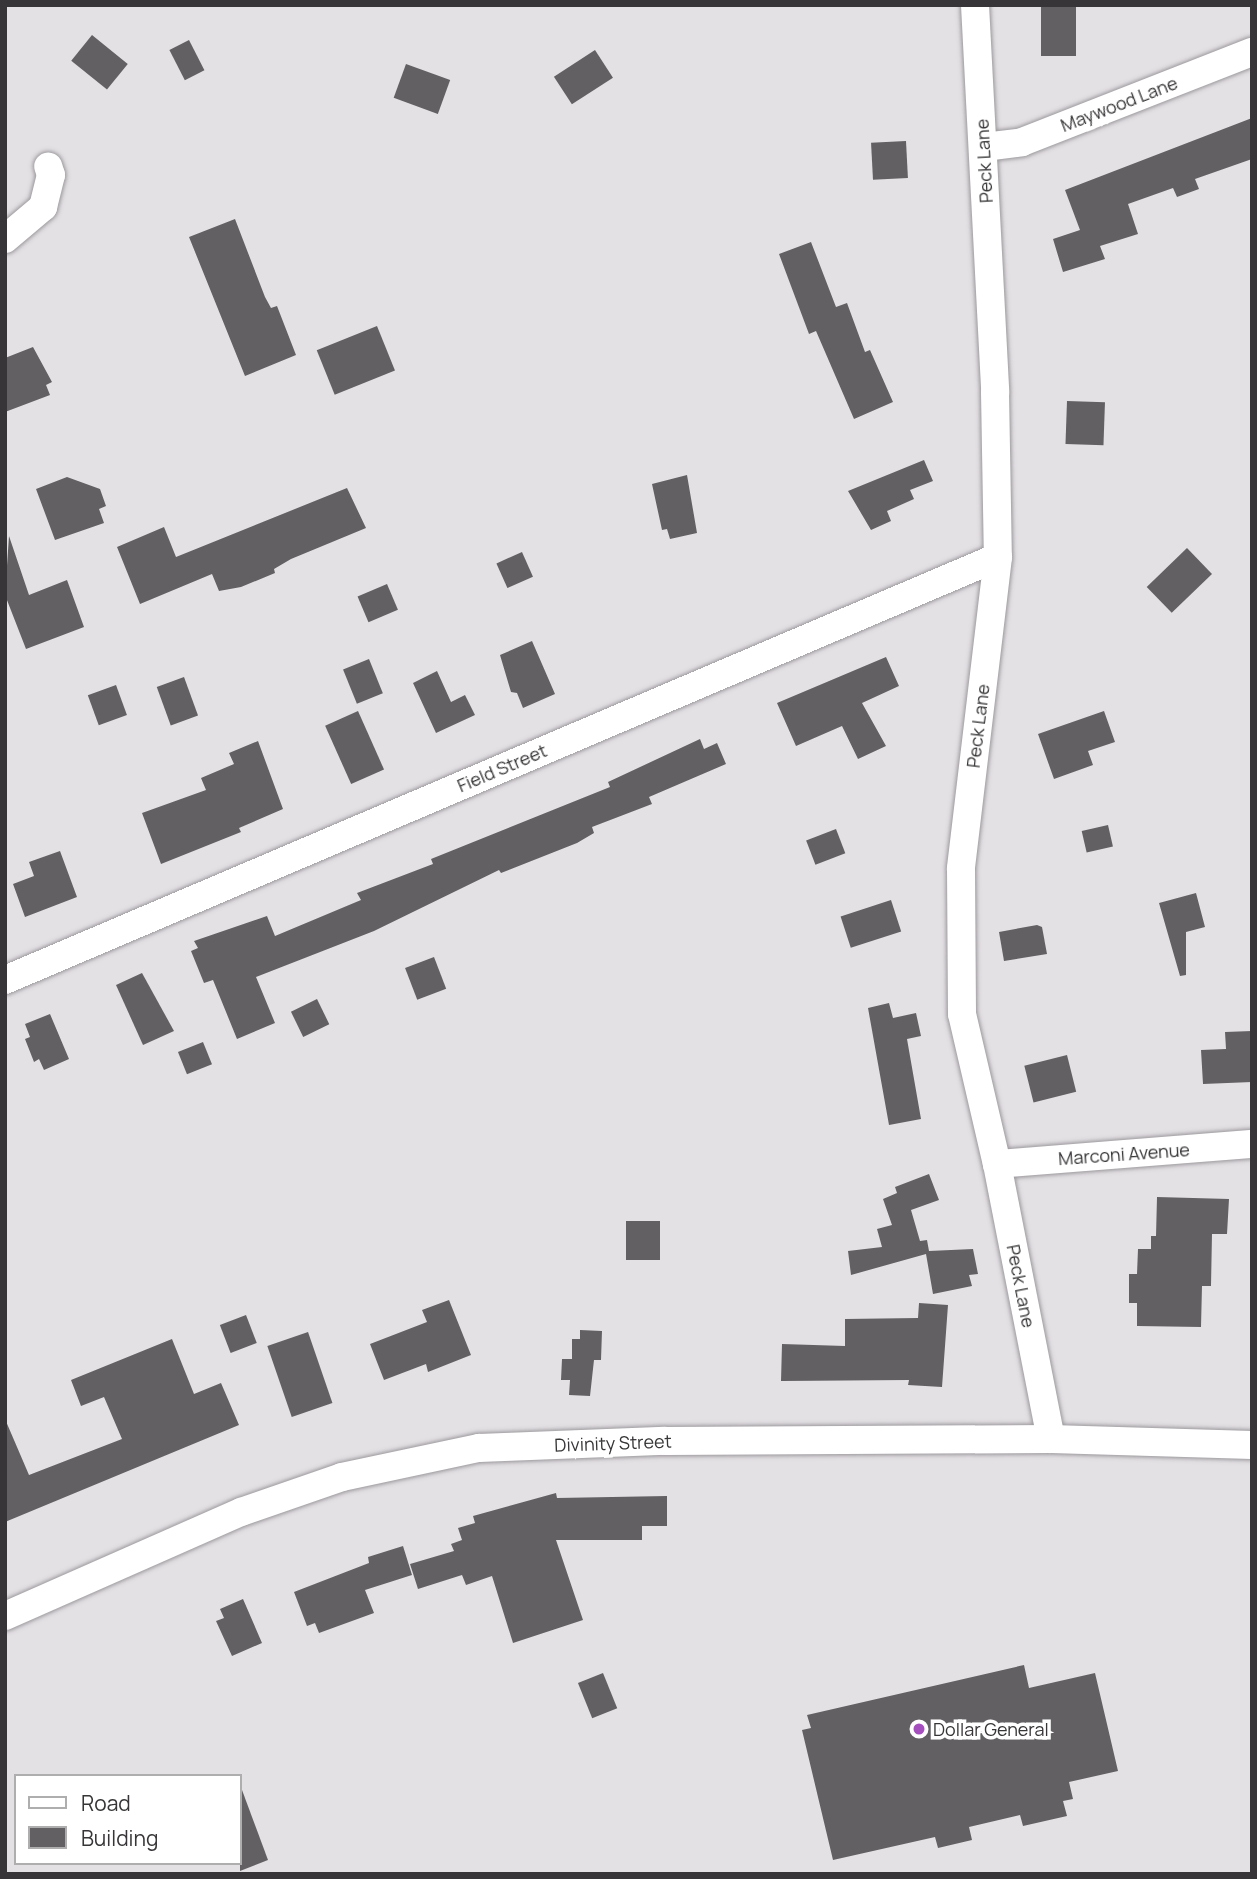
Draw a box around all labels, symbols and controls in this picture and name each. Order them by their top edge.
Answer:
street label: Maywood Lane [1058,72,1180,136]
street label: Peck Lane [971,118,997,204]
street label: Peck Lane [962,683,994,769]
street label: Field Street [454,739,550,797]
street label: Marconi Avenue [1057,1139,1191,1169]
street label: Peck Lane [1002,1243,1040,1329]
street label: Divinity Street [554,1430,672,1456]
place label: Dollar General [933,1718,1049,1740]
marker: Dollar General [911,1721,927,1737]
legend [14,1774,242,1865]
text: Road [81,1789,131,1817]
text: Building [81,1824,158,1852]

